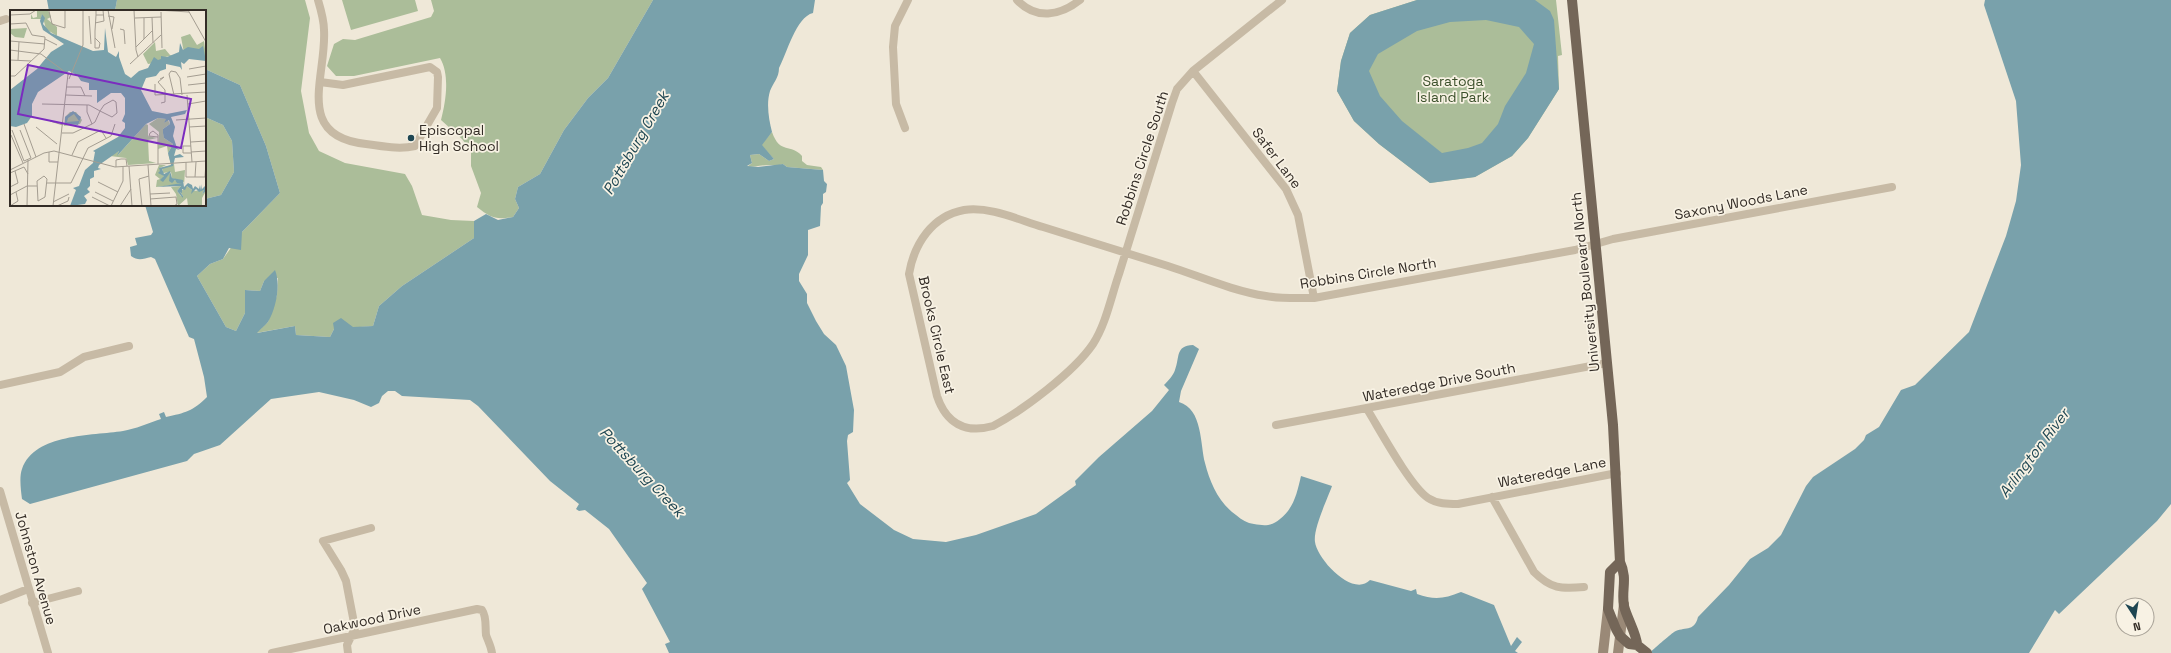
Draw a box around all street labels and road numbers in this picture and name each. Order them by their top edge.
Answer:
street label: Robbins Circle South [1112,88,1172,228]
street label: Safer Lane [1248,124,1306,192]
street label: Saxony Woods Lane [1673,180,1809,224]
street label: University Boulevard North [1567,191,1603,373]
street label: Robbins Circle North [1298,253,1438,293]
street label: Brooks Circle East [915,274,959,396]
street label: Wateredge Drive South [1361,358,1517,406]
street label: Wateredge Lane [1496,453,1608,491]
street label: Johnston Avenue [11,509,61,627]
street label: Oakwood Drive [321,600,423,638]

